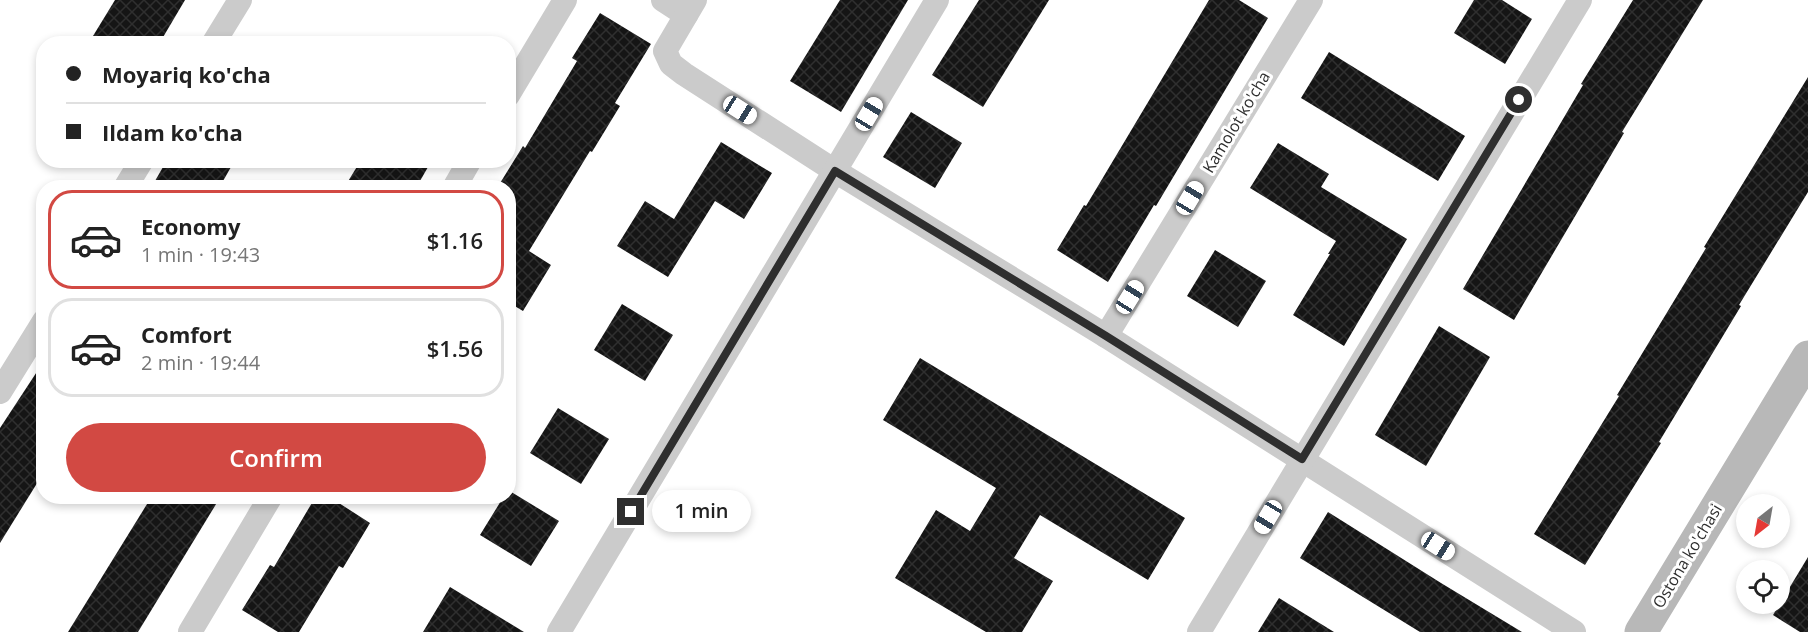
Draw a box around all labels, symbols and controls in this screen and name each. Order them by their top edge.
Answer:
text: Moyariq ko'cha [102,59,271,89]
street label: Kamolot ko'cha [1197,67,1275,177]
route start [1505,86,1532,113]
car [720,93,760,127]
car [852,94,886,134]
text: Ildam ko'cha [102,117,243,147]
car [1173,178,1207,218]
text: Economy [141,211,240,241]
icon: car [69,213,123,267]
text: $1.16 [427,225,483,255]
text: 1 min · 19:43 [141,241,260,268]
car [1113,277,1147,317]
text: Comfort [141,319,232,349]
icon: car [69,321,123,375]
text: $1.56 [427,333,483,363]
text: 2 min · 19:44 [141,349,260,376]
button: Confirm [66,423,486,492]
callout: 1 min [652,491,751,533]
north arrow [1736,494,1790,548]
map controls [1736,494,1790,614]
text: 1 min [675,497,729,524]
car [1251,497,1285,537]
route end [617,498,644,525]
street label: Ostona ko'chasi [1647,500,1727,612]
car [1418,529,1458,563]
button: locate [1736,560,1790,614]

